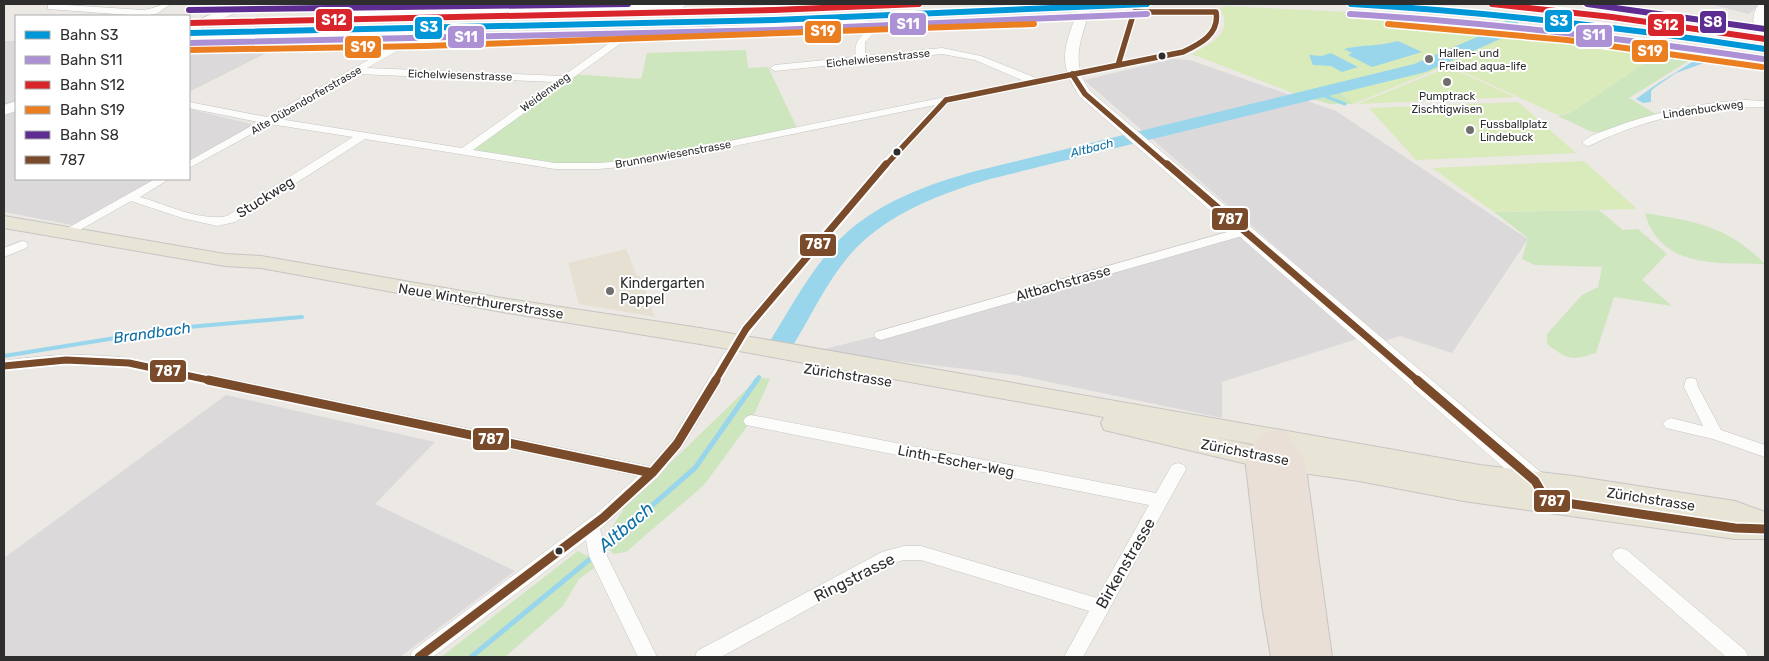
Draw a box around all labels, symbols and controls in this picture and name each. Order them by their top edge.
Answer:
line badge: S12 [315,8,353,32]
line badge: S3 [1544,9,1573,33]
line badge: S8 [1699,10,1727,34]
text: S12 [321,12,347,29]
line badge: S11 [889,12,927,36]
text: S3 [1550,13,1568,30]
line badge: S12 [1647,13,1685,37]
text: S8 [1704,14,1722,31]
legend [15,15,190,180]
line badge: S3 [414,16,443,40]
text: S11 [896,16,920,33]
text: S12 [1653,17,1679,34]
text: S3 [420,19,438,36]
line badge: S19 [804,20,842,44]
text: S19 [810,23,836,40]
line badge: S11 [1575,24,1613,48]
line badge: S11 [447,25,485,49]
text: Bahn S3 [60,26,119,44]
text: S11 [1582,27,1606,44]
text: S11 [454,29,478,46]
line badge: S19 [344,35,382,59]
text: S19 [350,39,376,56]
line badge: S19 [1631,39,1669,63]
text: S19 [1637,43,1663,60]
street label: Eichelwiesenstrasse [825,47,931,70]
place label: Hallen- und Freibad aqua-life [1439,47,1526,73]
text: Bahn S11 [60,51,122,69]
unlabelled marker [1157,51,1167,61]
marker: Hallen- und Freibad aqua-life [1423,53,1435,65]
street label: Alte Dübendorferstrasse [249,63,364,137]
street label: Eichelwiesenstrasse [408,67,512,84]
street label: Weidenweg [518,70,573,115]
text: Bahn S12 [60,76,125,94]
marker: Pumptrack Zischtigwisen [1441,76,1453,88]
place label: Pumptrack Zischtigwisen [1411,90,1483,116]
street label: Lindenbuckweg [1662,97,1744,122]
text: Bahn S19 [60,101,125,119]
place label: Fussballplatz Lindebuck [1480,118,1548,144]
marker: Fussballplatz Lindebuck [1464,124,1476,136]
text: Bahn S8 [60,126,119,144]
water label: Altbach [1068,136,1115,160]
street label: Brunnenwiesenstrasse [614,138,732,171]
unlabelled marker [892,147,902,157]
text: 787 [60,151,85,169]
street label: Stuckweg [233,173,297,222]
line badge: 787 [1211,207,1249,231]
text: 787 [1217,211,1243,228]
line badge: 787 [799,233,837,257]
text: 787 [805,236,831,253]
street label: Altbachstrasse [1014,262,1113,305]
place label: Kindergarten Pappel [620,275,705,308]
street label: Neue Winterthurerstrasse [397,280,565,323]
marker: Kindergarten Pappel [604,285,616,297]
water label: Brandbach [112,319,192,347]
line badge: 787 [149,359,187,383]
street label: Zürichstrasse [803,360,893,391]
text: 787 [155,363,181,380]
line badge: 787 [472,427,510,451]
text: 787 [478,431,504,448]
street label: Zürichstrasse [1199,436,1290,469]
street label: Linth-Escher-Weg [896,442,1016,481]
street label: Zürichstrasse [1606,484,1696,515]
line badge: 787 [1533,489,1571,513]
text: 787 [1539,493,1565,510]
water label: Altbach [593,497,658,557]
street label: Birkenstrasse [1092,514,1159,612]
unlabelled marker [554,546,564,556]
street label: Ringstrasse [811,549,898,606]

